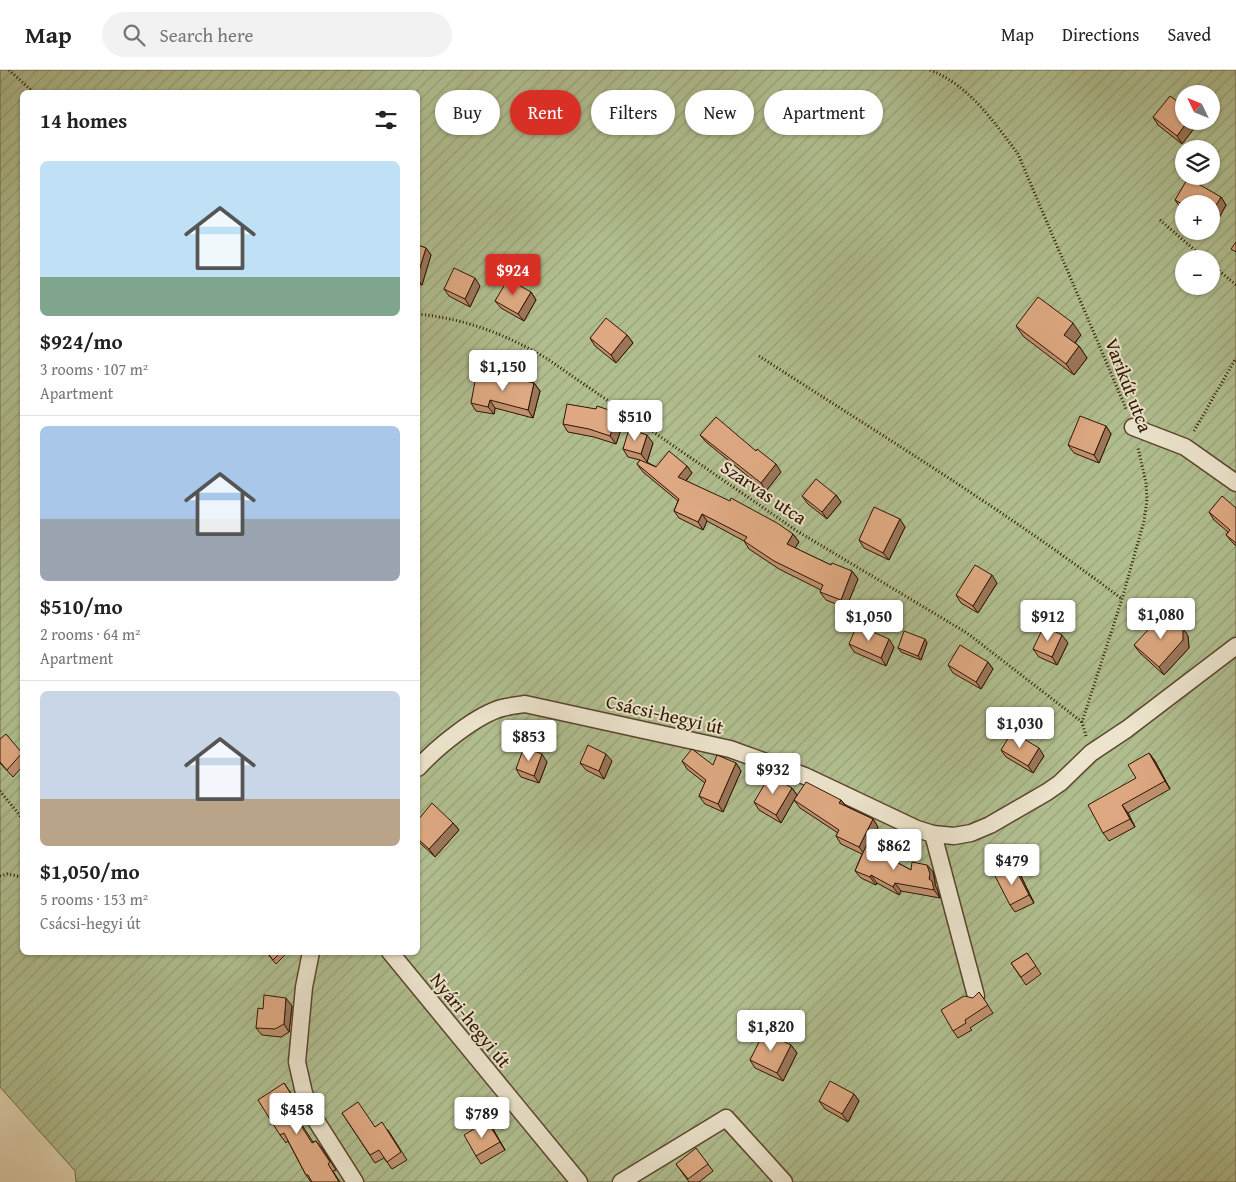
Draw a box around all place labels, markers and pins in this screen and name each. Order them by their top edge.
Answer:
pin: $924 [483,254,543,296]
pin: $1,150 [462,350,544,392]
pin: $510 [605,400,665,442]
pin: $1,080 [1120,598,1202,640]
pin: $1,050 [828,600,910,642]
pin: $912 [1018,600,1078,642]
pin: $1,030 [979,706,1061,749]
pin: $853 [499,720,559,762]
pin: $932 [743,752,803,795]
pin: $862 [864,828,924,871]
pin: $479 [982,844,1042,886]
pin: $1,820 [730,1010,812,1052]
pin: $458 [267,1092,327,1135]
pin: $789 [452,1096,512,1139]

